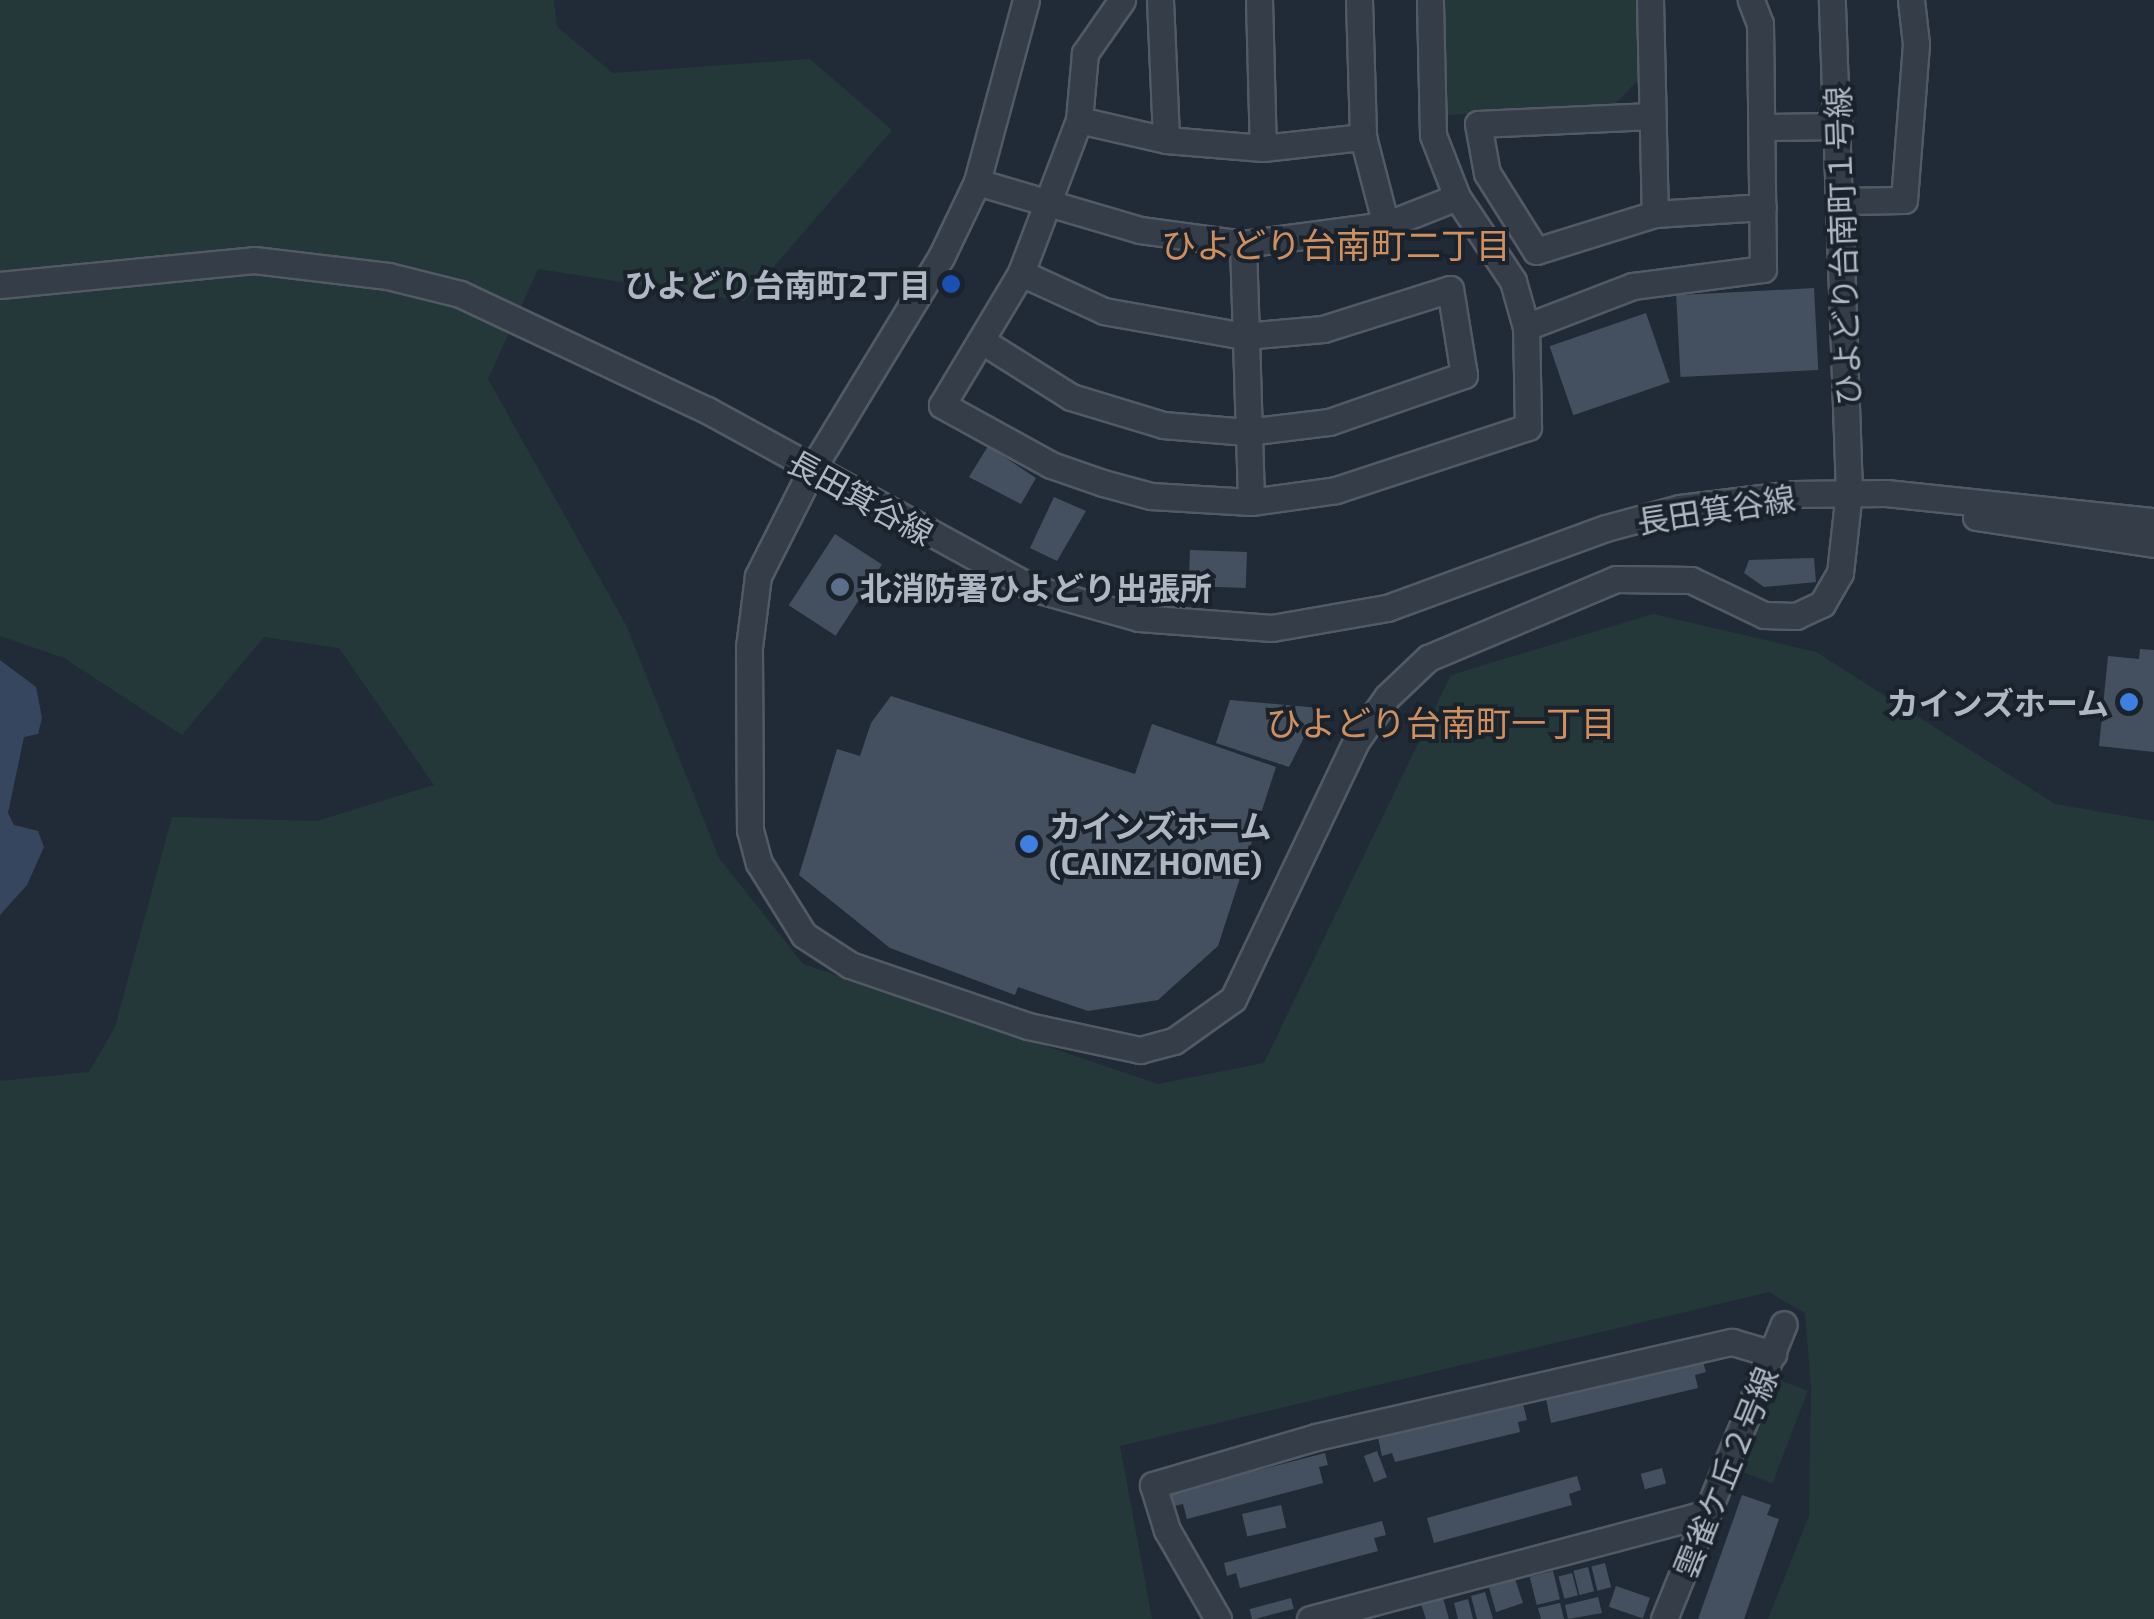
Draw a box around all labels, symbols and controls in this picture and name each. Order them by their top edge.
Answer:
street label: ひよどり台南町１号線 [1817,85,1867,407]
district label: ひよどり台南町二丁目 [1161,223,1511,265]
place label: ひよどり台南町2丁目 [624,265,931,303]
marker: ひよどり台南町2丁目 [940,273,962,295]
street label: 長田箕谷線 [782,441,940,553]
street label: 長田箕谷線 [1634,478,1798,540]
place label: 北消防署ひよどり出張所 [860,568,1212,606]
marker: 北消防署ひよどり出張所 [829,576,851,598]
place label: カインズホーム [1885,683,2109,721]
marker: カインズホーム [2118,691,2140,713]
district label: ひよどり台南町一丁目 [1266,701,1616,743]
place label: カインズホーム (CAINZ HOME) [1049,807,1273,882]
marker: カインズホーム (CAINZ HOME) [1018,833,1040,855]
street label: 雲雀ケ丘２号線 [1665,1361,1785,1583]

